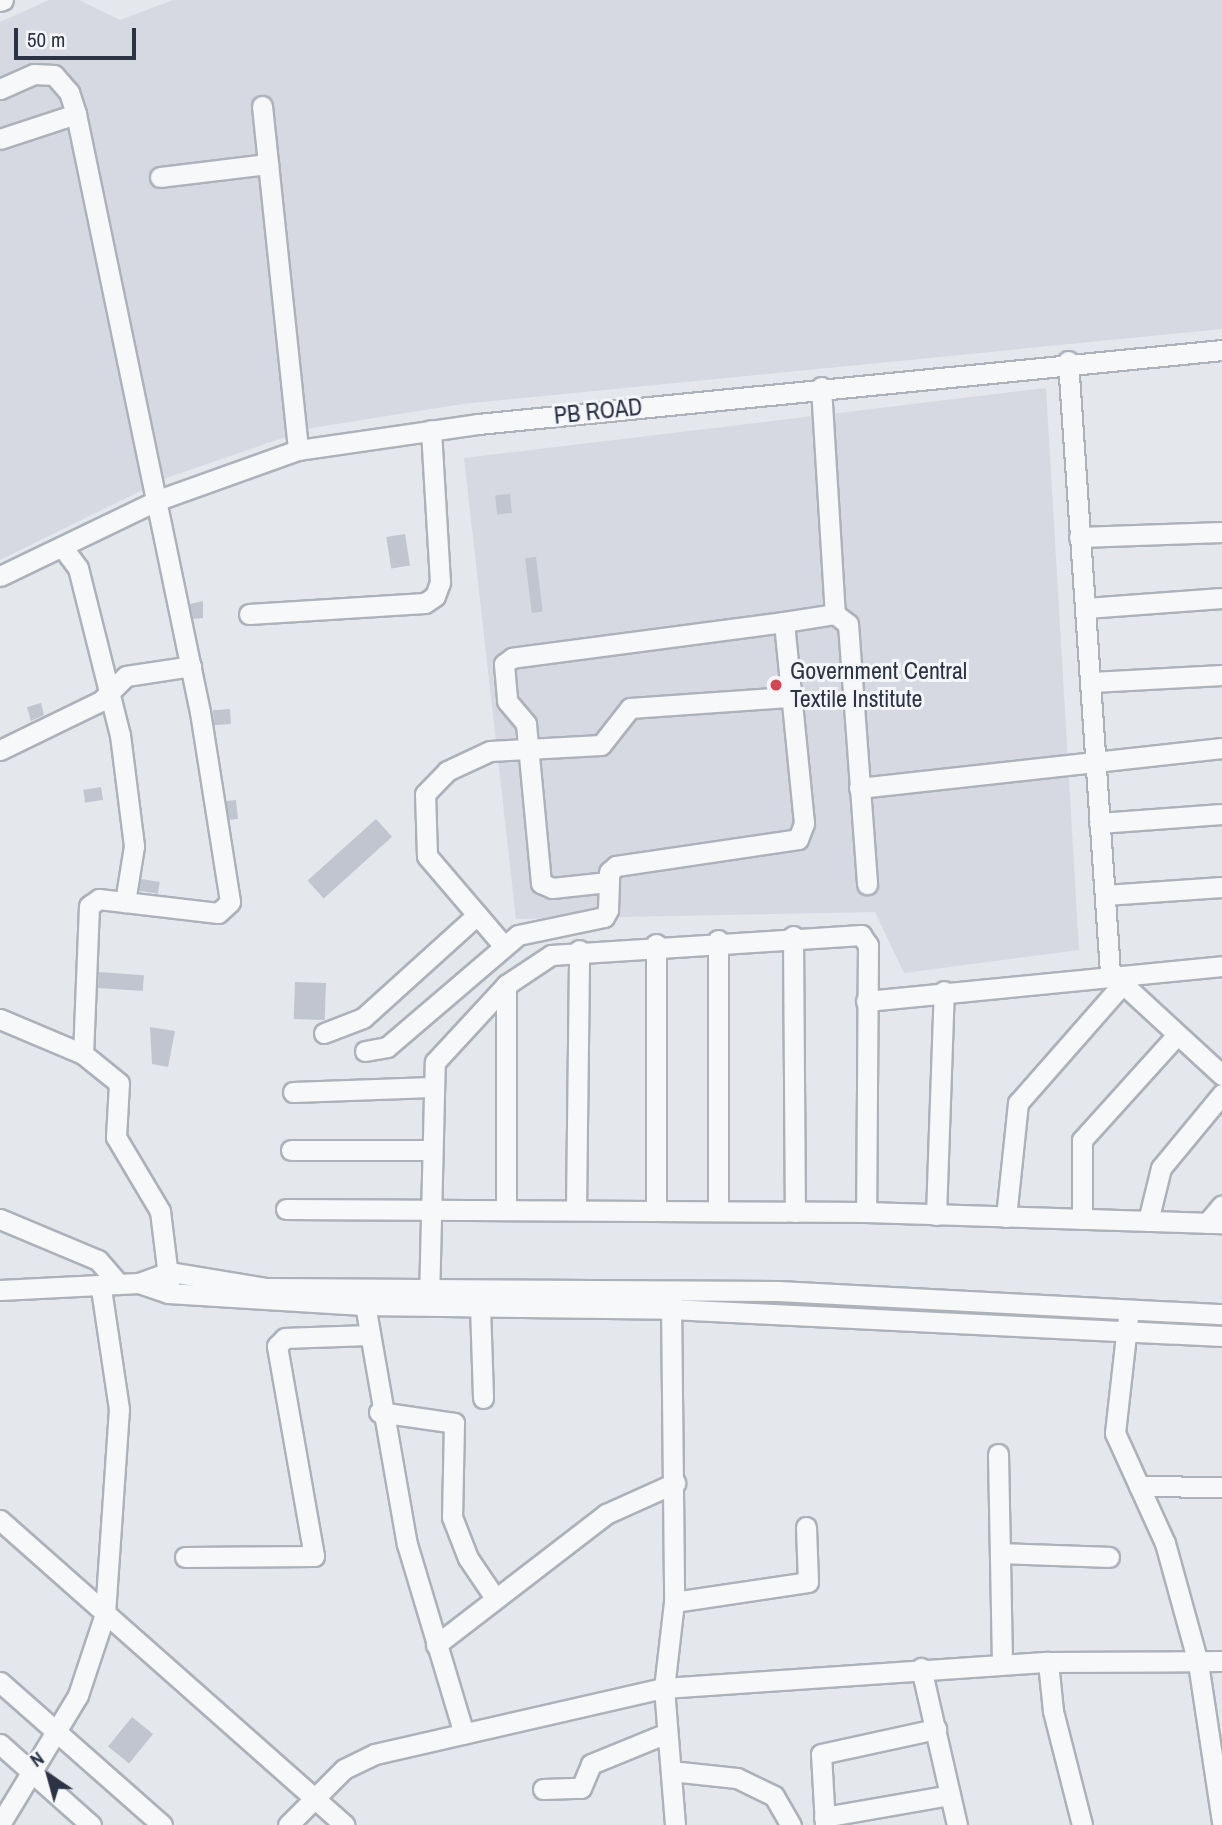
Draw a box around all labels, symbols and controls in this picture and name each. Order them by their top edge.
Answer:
scale bar [18,14,140,58]
text: 50 m [27,25,65,54]
street label: PB ROAD [552,392,644,430]
place label: Government Central Textile Institute [790,657,967,713]
marker: Government Central Textile Institute [768,677,784,693]
north arrow [14,1741,84,1811]
text: N [24,1745,49,1773]

